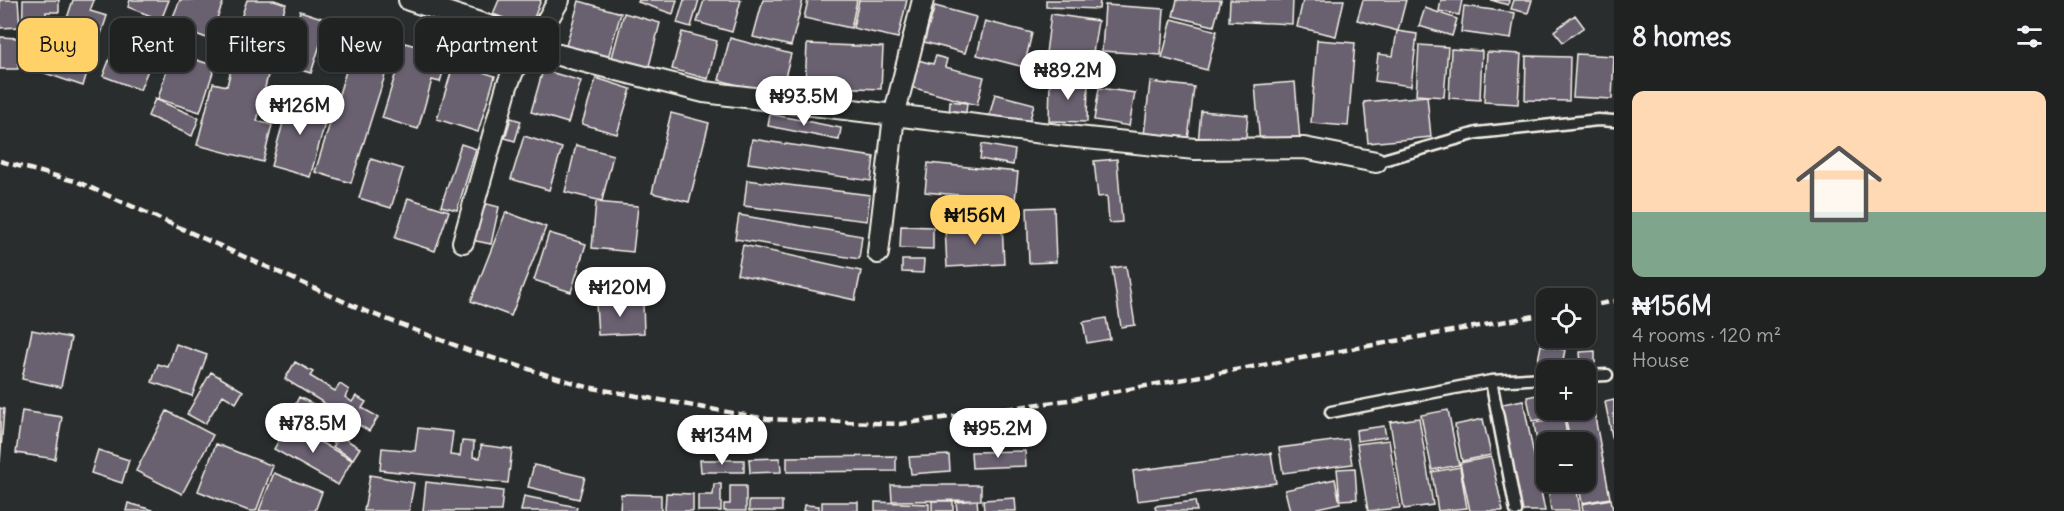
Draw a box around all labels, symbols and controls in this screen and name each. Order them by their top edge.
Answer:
chip: Buy [18,18,98,72]
chip: Rent [110,18,195,72]
chip: Filters [207,18,307,72]
chip: New [319,18,403,72]
chip: Apartment [415,18,559,72]
text: 8 homes [1632,20,1731,53]
icon: filters [2013,20,2046,53]
pin: ₦89.2M [1019,50,1117,101]
text: ₦89.2M [1034,57,1102,82]
pin: ₦93.5M [755,76,853,127]
text: ₦93.5M [769,83,839,108]
pin: ₦126M [258,85,342,136]
text: ₦126M [269,92,331,117]
icon: home [1785,130,1893,238]
pin: ₦156M [933,195,1017,246]
text: ₦156M [944,202,1006,227]
pin: ₦120M [578,267,662,318]
text: ₦120M [589,274,651,299]
map controls [1536,288,1596,492]
button: locate [1536,288,1596,348]
text: ₦156M [1632,289,1712,322]
text: 4 rooms · 120 m² [1632,322,1781,347]
text: House [1632,347,1689,372]
button: + [1536,360,1596,420]
pin: ₦78.5M [264,403,362,454]
pin: ₦95.2M [949,408,1047,459]
text: ₦78.5M [279,410,347,435]
pin: ₦134M [680,415,764,466]
text: ₦95.2M [964,415,1032,440]
text: ₦134M [691,422,753,447]
button: − [1536,432,1596,492]

